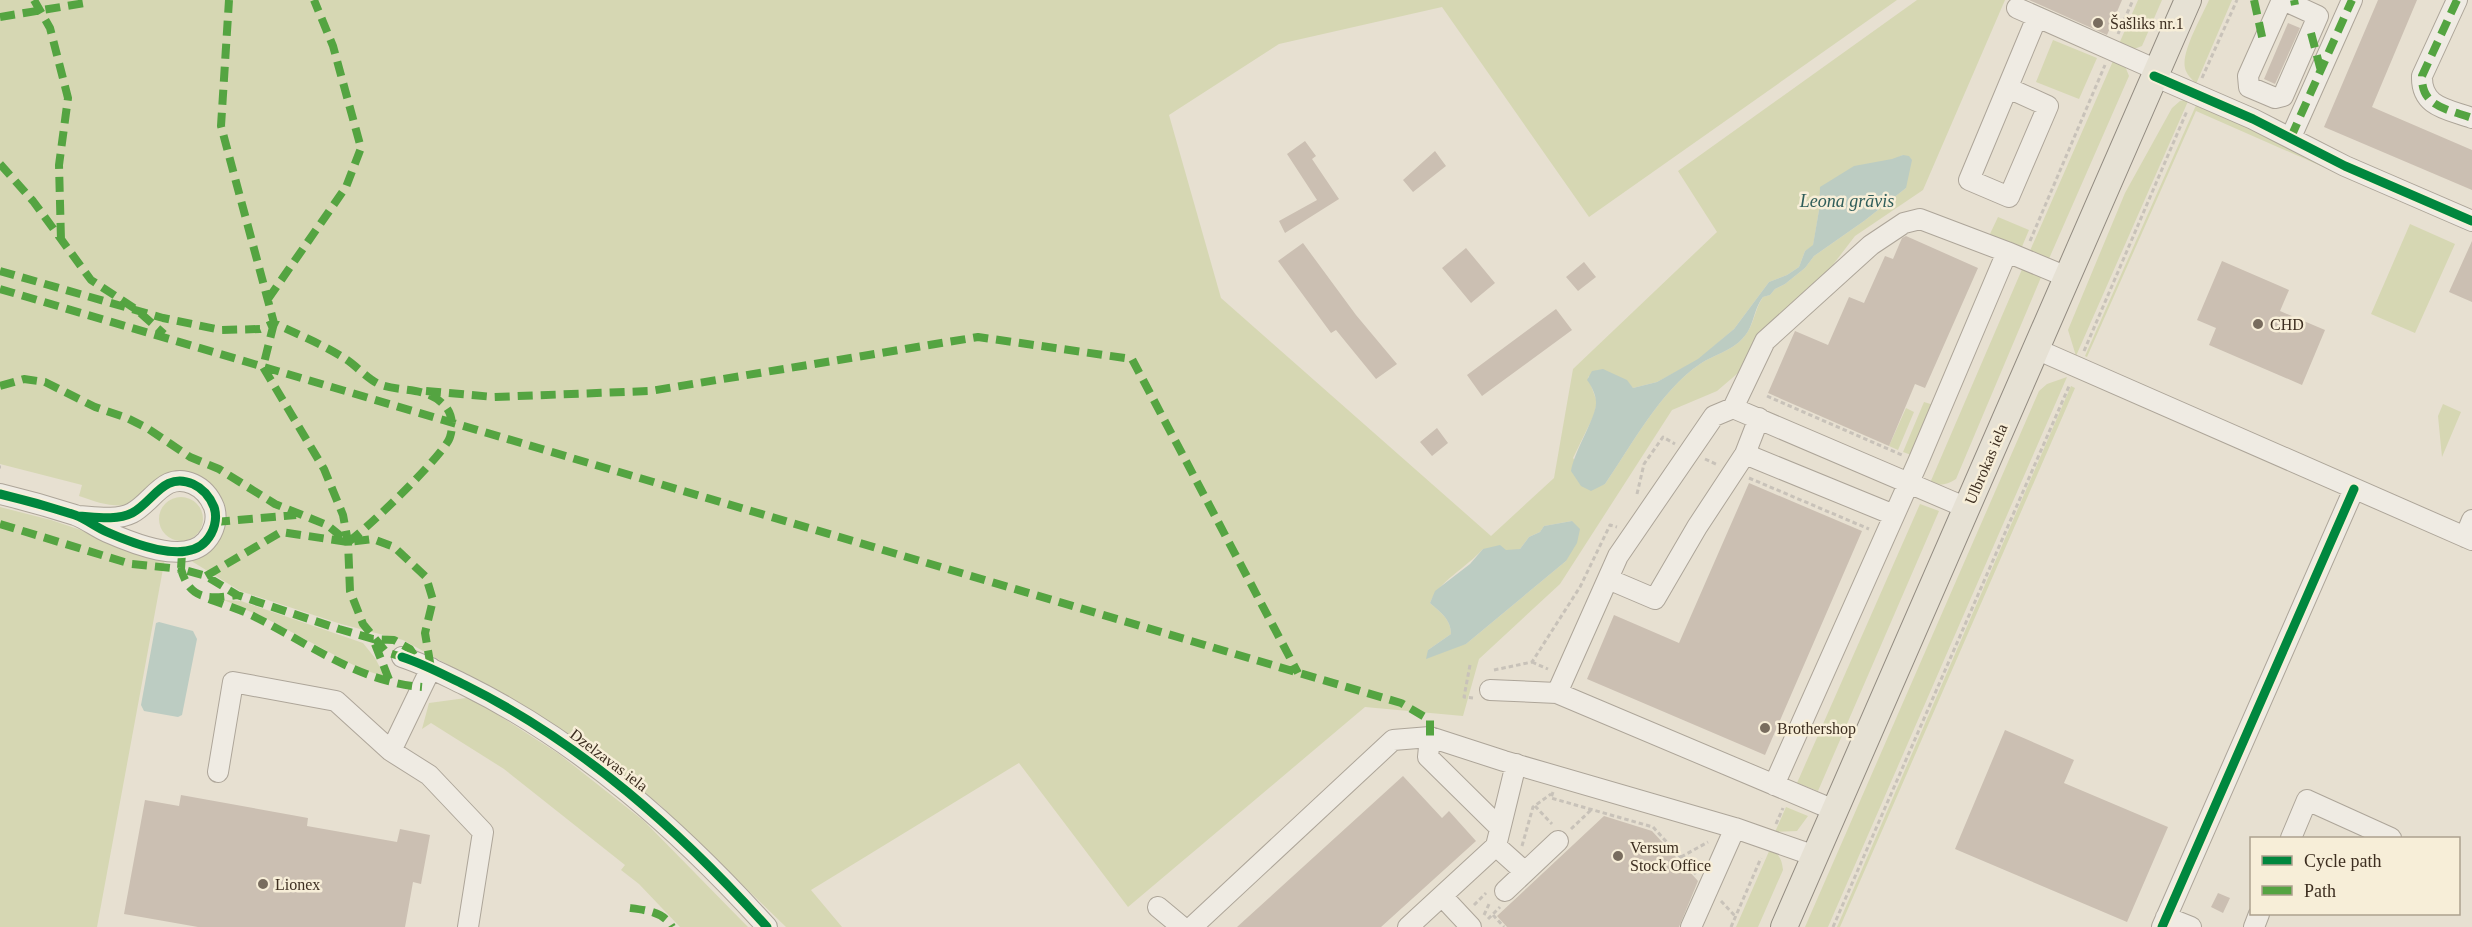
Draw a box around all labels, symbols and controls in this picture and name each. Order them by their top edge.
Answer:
place label: Šašliks nr.1 [2110,14,2184,32]
marker: Šašliks nr.1 [2091,16,2105,30]
water label: Leona grāvis [1799,191,1894,211]
place label: CHD [2270,316,2304,333]
marker: CHD [2251,317,2265,331]
street label: Ulbrokas iela [1961,421,2011,507]
place label: Brothershop [1777,720,1856,738]
marker: Brothershop [1758,721,1772,735]
street label: Dzelzavas iela [567,725,651,795]
legend [2250,837,2460,915]
place label: Versum Stock Office [1630,839,1711,874]
marker: Versum Stock Office [1611,849,1625,863]
text: Cycle path [2304,851,2381,871]
place label: Lionex [275,876,320,893]
marker: Lionex [256,877,270,891]
text: Path [2304,881,2336,901]

